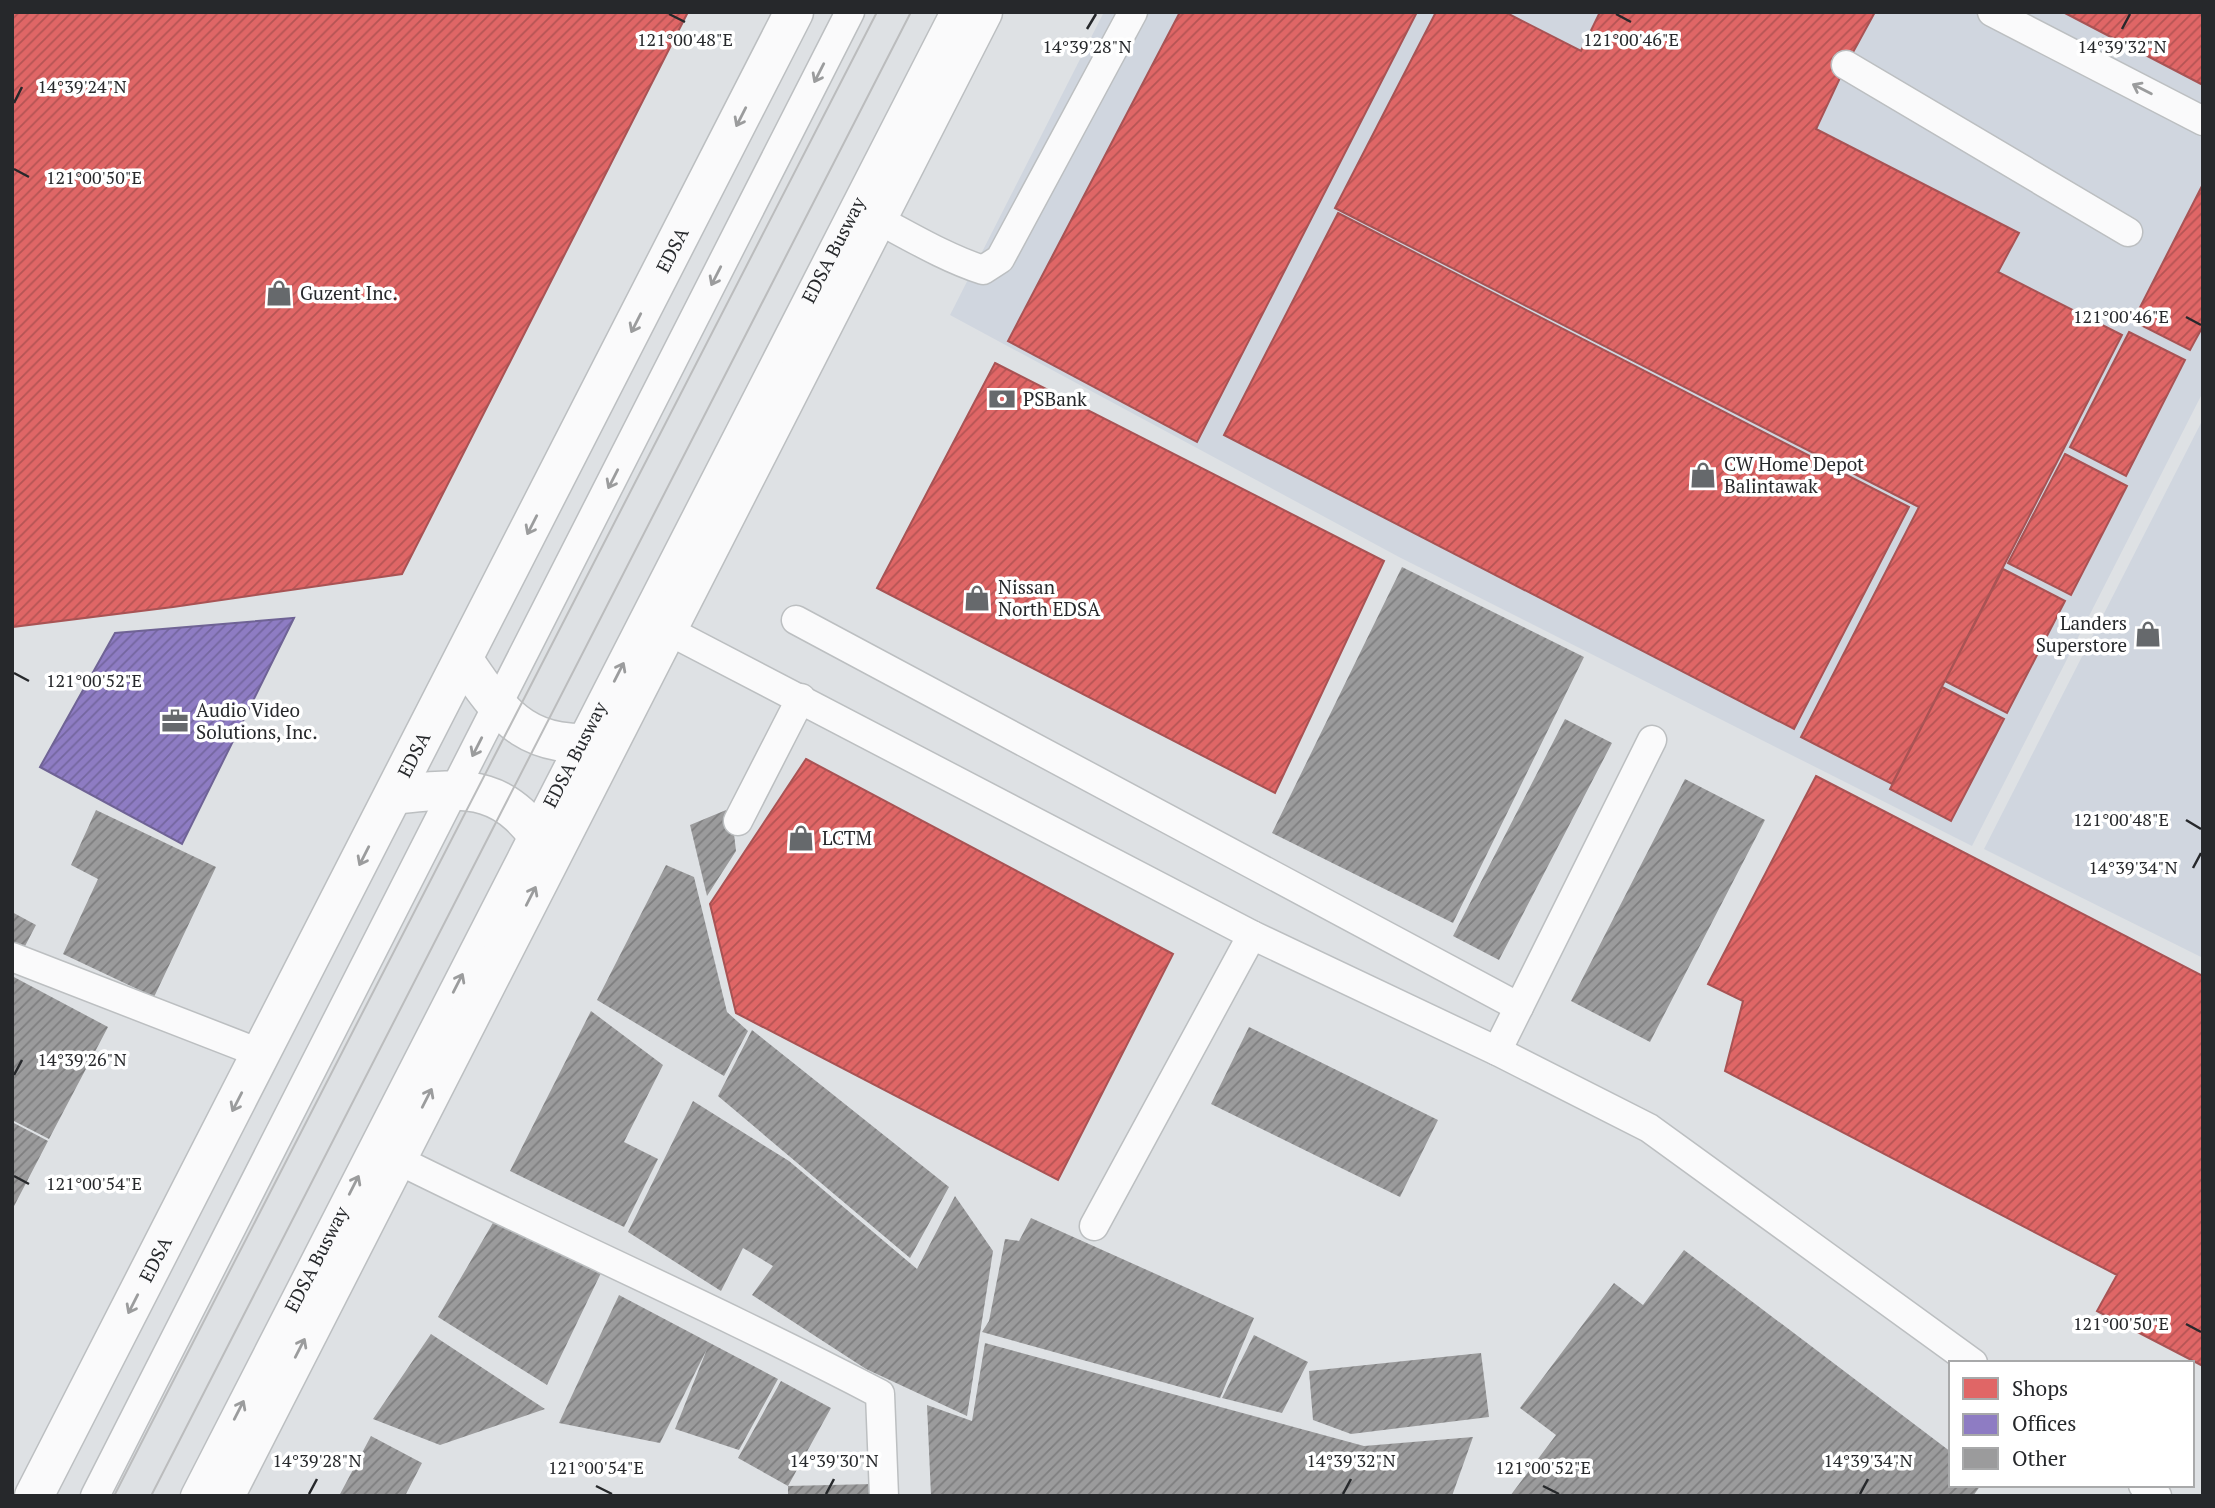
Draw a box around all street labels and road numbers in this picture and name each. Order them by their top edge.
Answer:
street label: EDSA Busway [795,192,870,307]
street label: EDSA [650,223,694,277]
street label: EDSA Busway [537,697,612,812]
street label: EDSA [391,727,435,781]
street label: EDSA Busway [278,1201,354,1316]
street label: EDSA [133,1232,177,1286]

